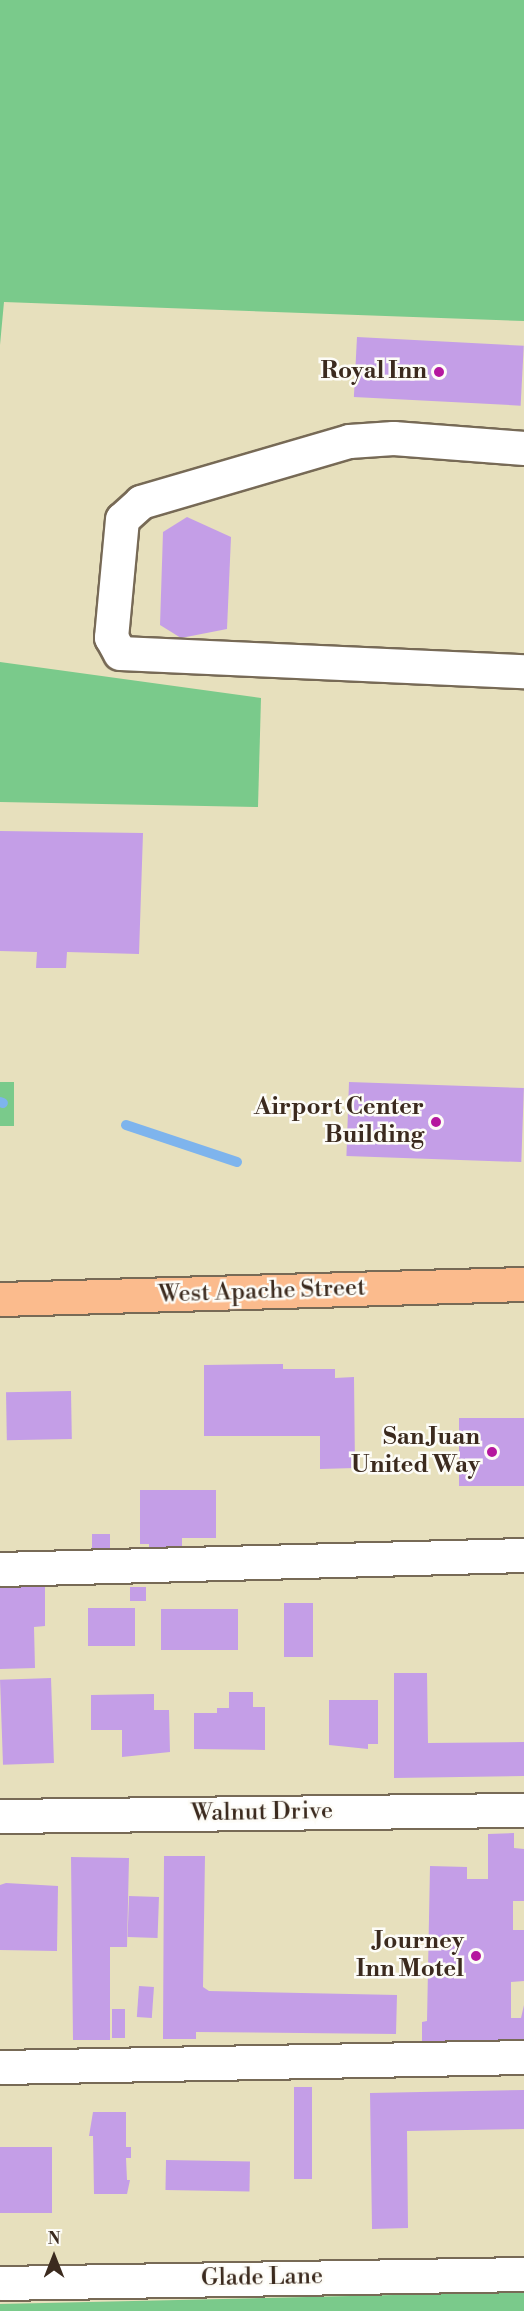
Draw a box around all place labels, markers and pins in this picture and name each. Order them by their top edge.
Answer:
place label: Royal Inn [320,358,427,386]
marker: Royal Inn [432,365,446,379]
place label: Airport Center Building [254,1094,424,1150]
marker: Airport Center Building [429,1115,443,1129]
place label: San Juan United Way [351,1424,480,1480]
marker: San Juan United Way [485,1445,499,1459]
place label: Journey Inn Motel [356,1928,464,1984]
marker: Journey Inn Motel [469,1949,483,1963]

